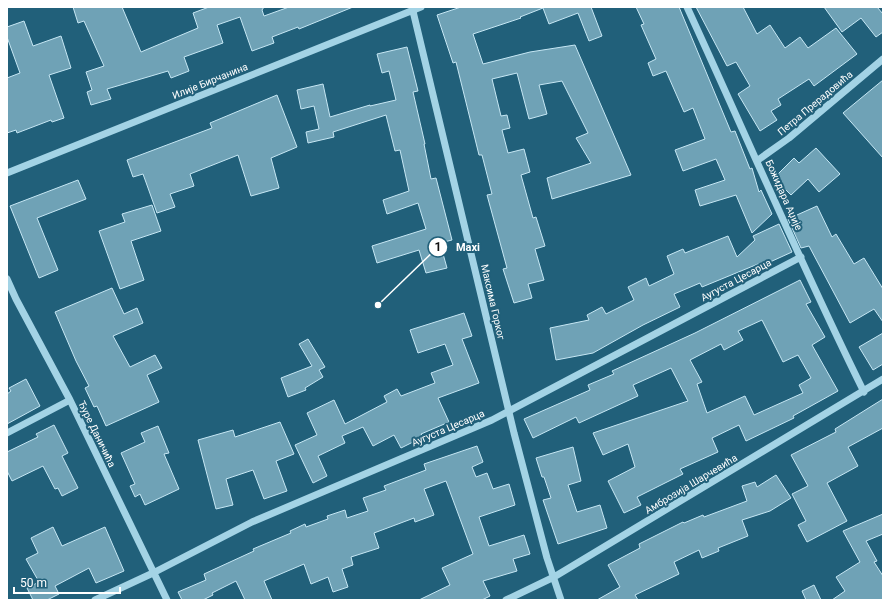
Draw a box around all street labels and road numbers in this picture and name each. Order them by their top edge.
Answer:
street label: Илије Бирчанина [171,61,249,101]
street label: Петра Прерадовића [775,69,855,137]
street label: Божидара Аџије [763,158,805,232]
street label: Аугуста Цесарца [699,257,773,303]
street label: Максима Горког [479,263,507,342]
street label: Ђуре Даничића [76,399,118,469]
street label: Аугуста Цесарца [410,408,486,448]
street label: Амброзија Шарчевића [643,452,739,516]

